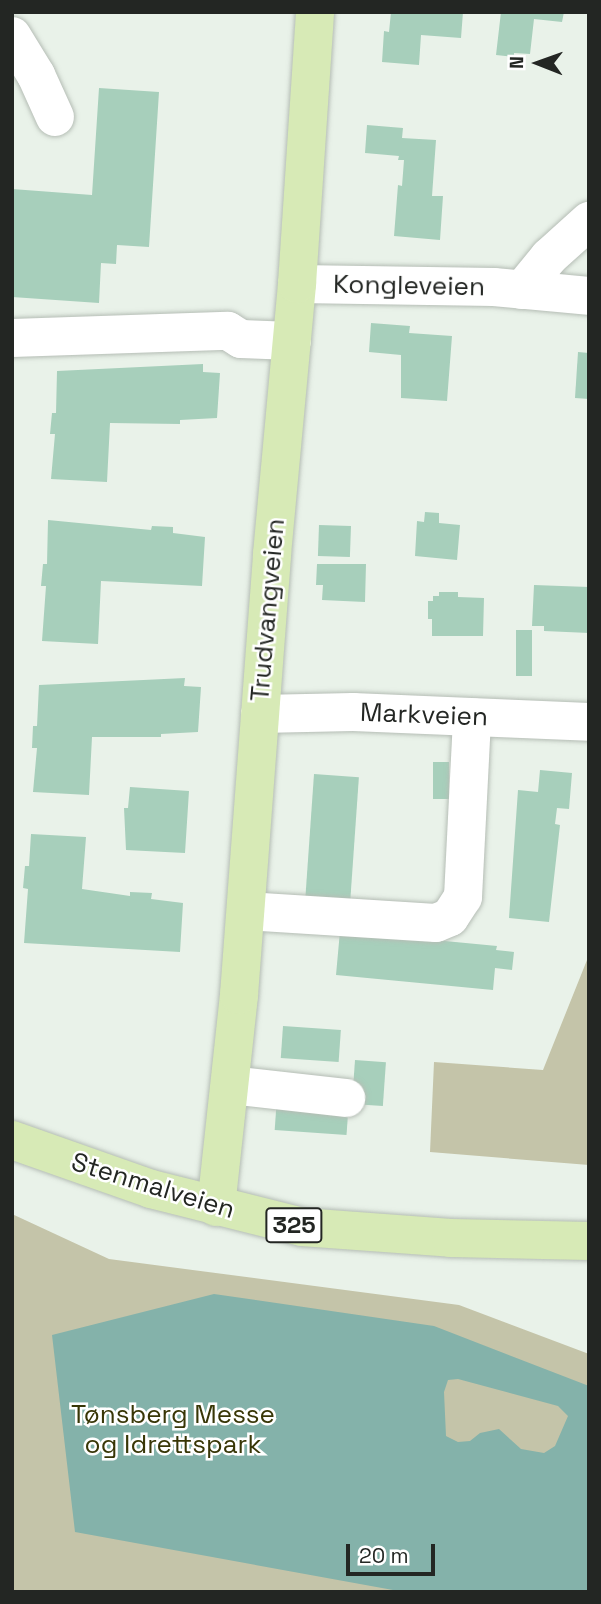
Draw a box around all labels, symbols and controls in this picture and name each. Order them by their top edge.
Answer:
north arrow [503,28,573,98]
text: N [504,56,529,69]
street label: Kongleveien [333,269,485,303]
street label: Trudvangveien [244,517,292,703]
street label: Markveien [360,697,488,733]
street label: Stenmalveien [68,1146,238,1226]
road number: 325 [264,1204,324,1246]
park label: Tønsberg Messe og Idrettspark [71,1399,275,1460]
scale bar [349,1530,438,1574]
text: 20 m [359,1542,409,1569]

